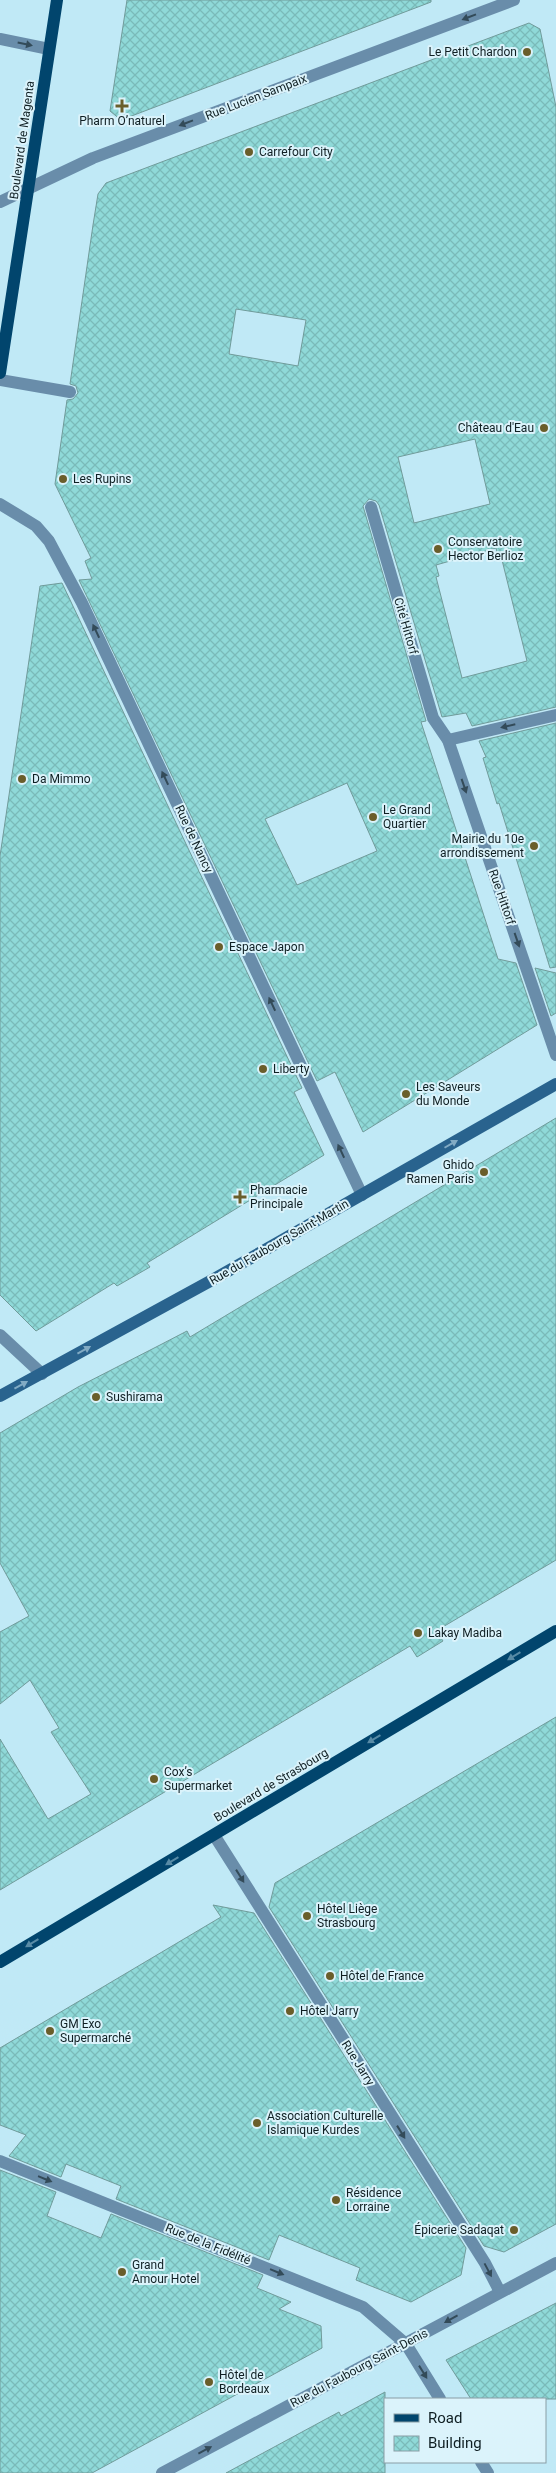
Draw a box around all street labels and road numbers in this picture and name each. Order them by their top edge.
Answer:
street label: Rue Lucien Sampaix [203,71,309,123]
street label: Boulevard de Magenta [7,80,37,200]
street label: Cité Hittorf [391,596,421,657]
street label: Rue de Nancy [172,803,216,875]
street label: Rue Hittorf [486,867,518,927]
street label: Rue du Faubourg Saint-Martin [207,1196,351,1288]
street label: Boulevard de Strasbourg [211,1745,331,1825]
street label: Rue Jarry [339,2038,377,2088]
street label: Rue de la Fidélité [163,2221,253,2267]
street label: Rue du Faubourg Saint-Denis [288,2326,430,2410]

